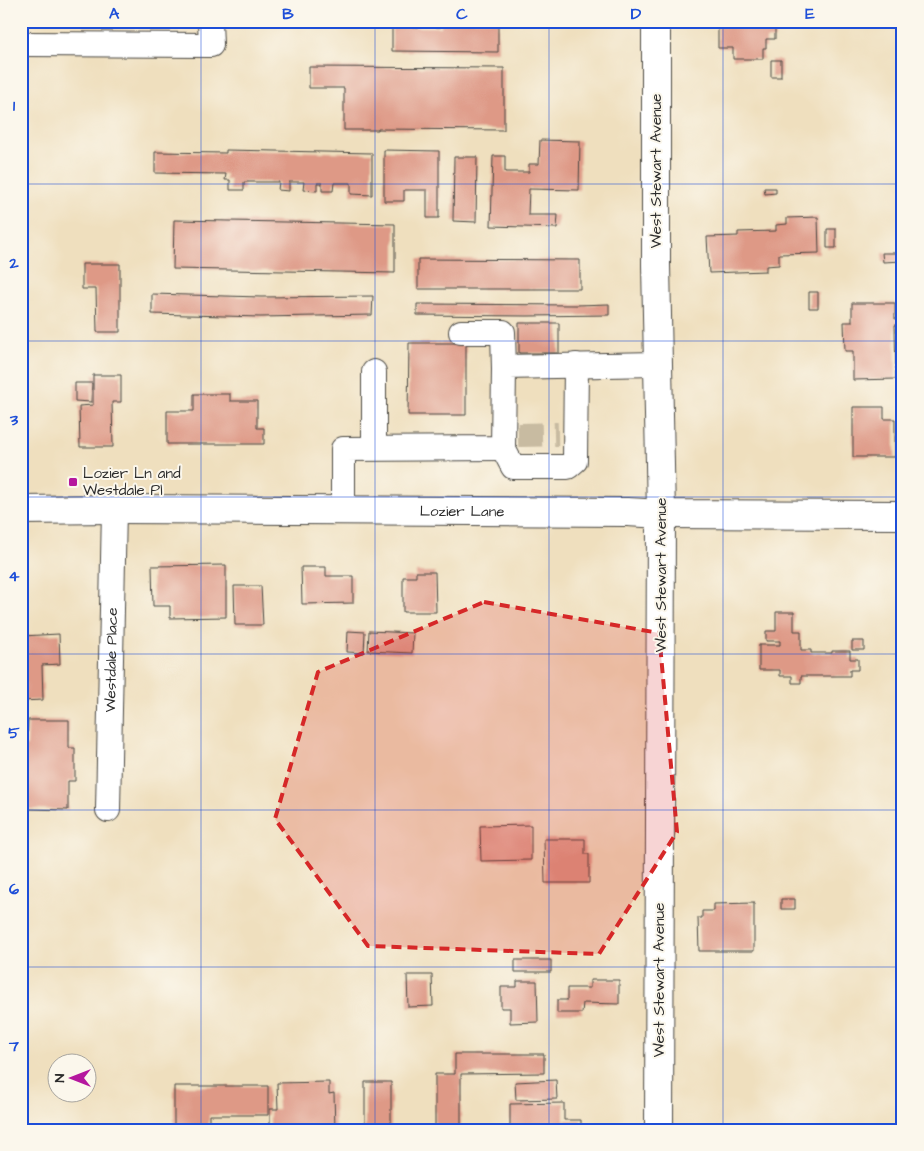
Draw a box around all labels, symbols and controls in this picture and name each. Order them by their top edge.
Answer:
text: A [109,3,120,25]
text: B [282,3,294,25]
text: C [456,3,468,25]
text: D [631,3,642,25]
text: E [805,3,815,25]
street label: West Stewart Avenue [646,94,667,248]
text: 1 [13,95,16,117]
text: 2 [8,252,19,274]
text: 3 [9,409,19,431]
place label: Lozier Ln and Westdale Pl [83,463,181,501]
marker: Lozier Ln and Westdale Pl [67,476,79,488]
street label: West Stewart Avenue [651,498,672,652]
street label: Lozier Lane [420,500,504,522]
text: 4 [9,565,20,587]
street label: Westdale Place [99,607,123,713]
text: 5 [8,722,20,744]
text: 6 [9,878,19,900]
street label: West Stewart Avenue [649,903,670,1057]
text: 7 [8,1035,19,1057]
north arrow [48,1054,98,1104]
text: N [50,1073,70,1082]

